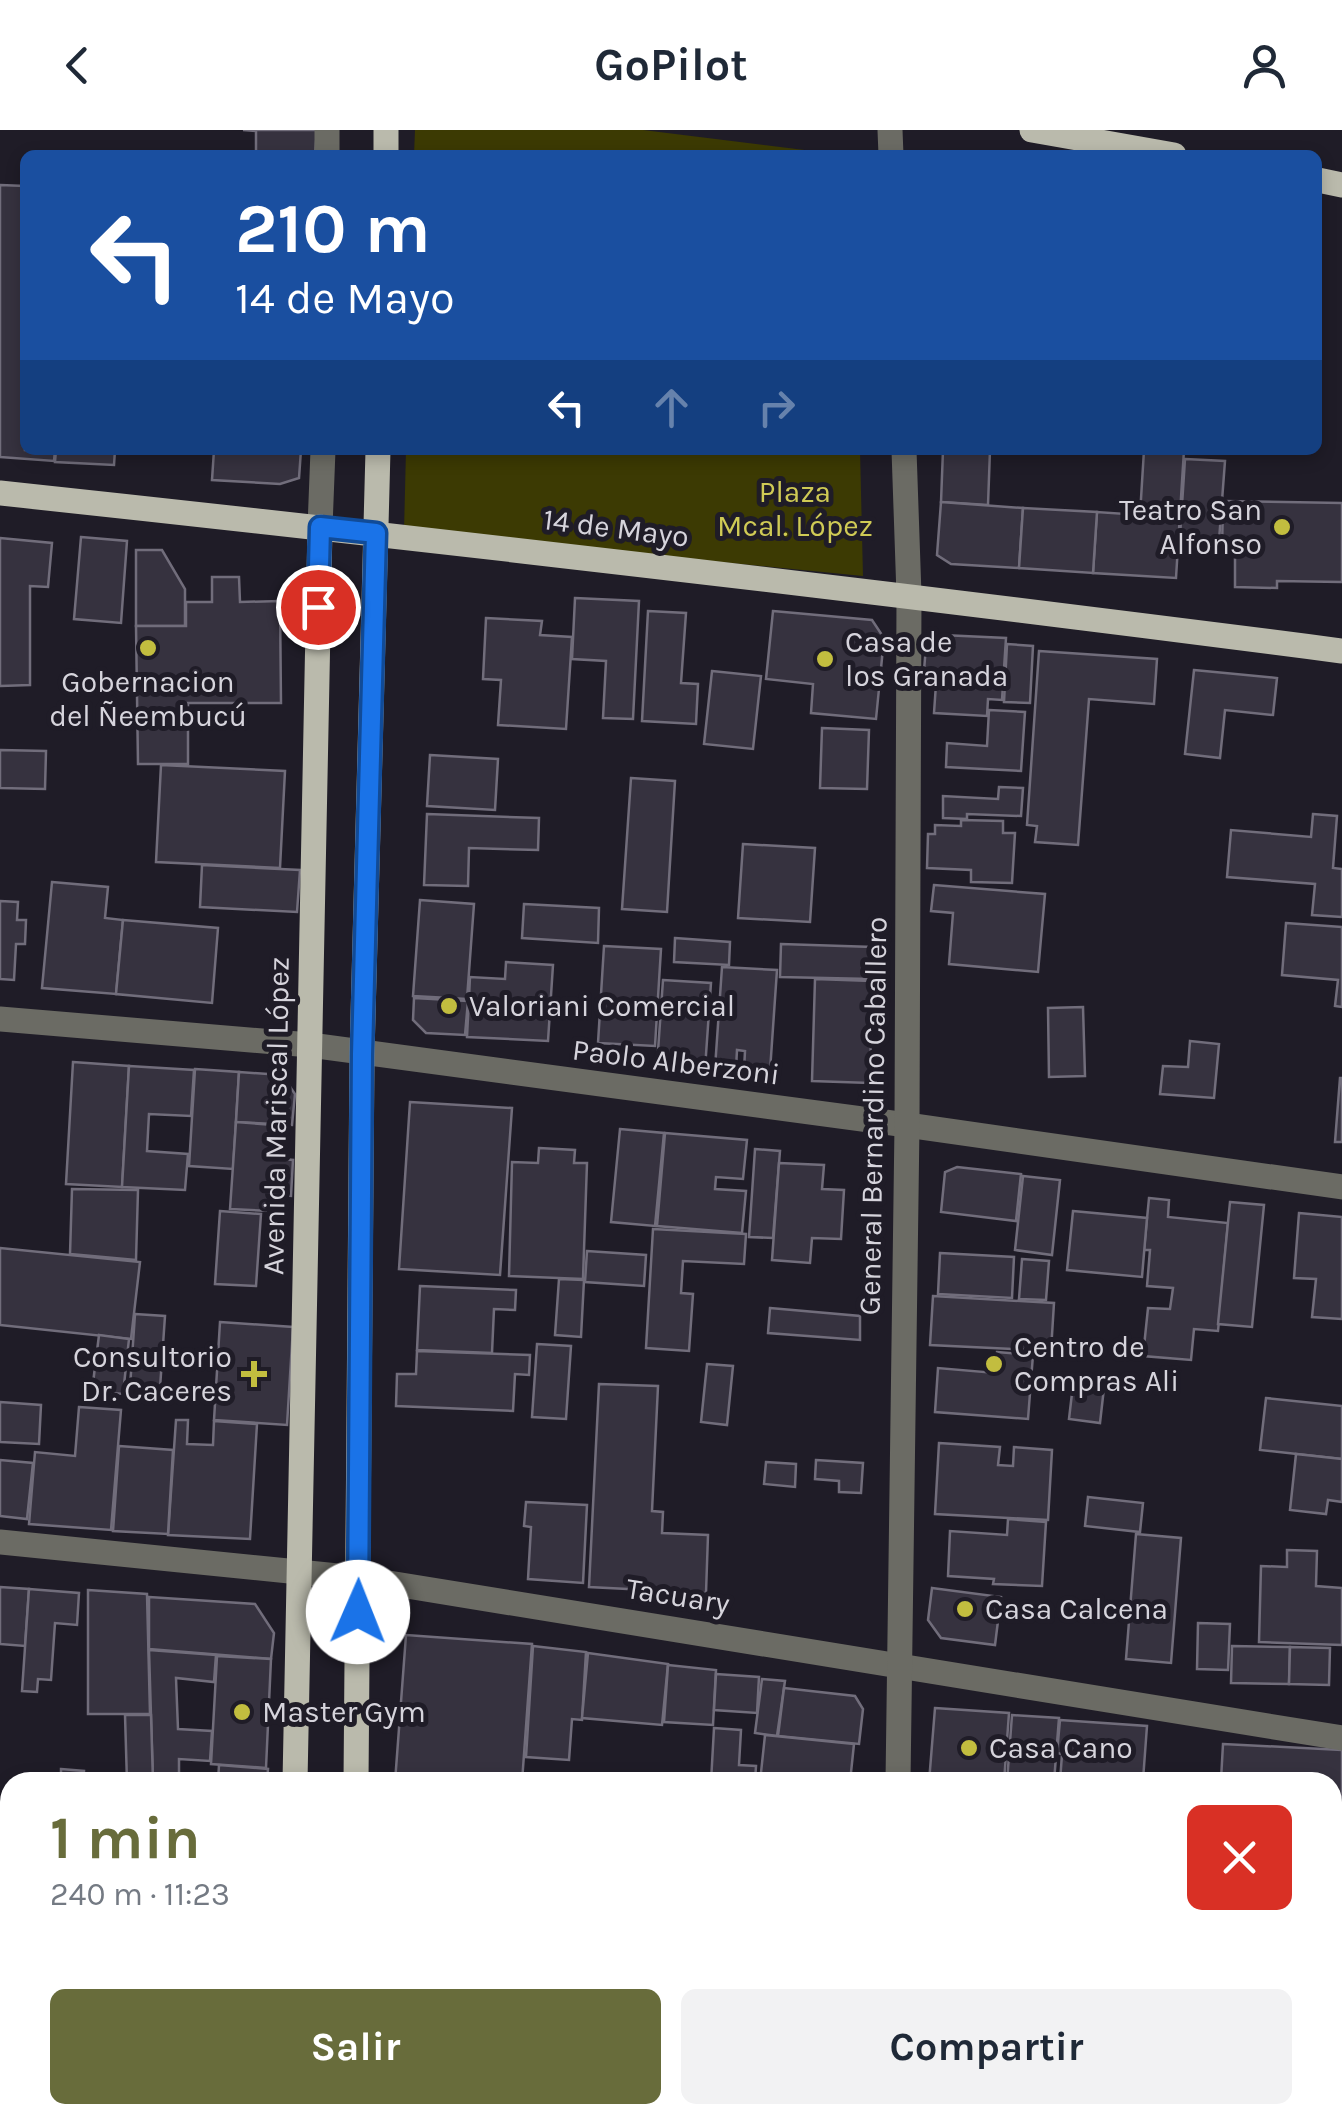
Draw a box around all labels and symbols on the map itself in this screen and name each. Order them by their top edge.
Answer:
park label: Plaza Mcal. López [717,474,873,544]
place label: Teatro San Alfonso [1119,492,1262,562]
street label: 14 de Mayo [541,501,691,555]
marker: Teatro San Alfonso [1271,516,1293,538]
pin [276,565,361,650]
place label: Casa de los Granada [845,624,1008,694]
marker: Gobernacion del Ñeembucú [137,637,159,659]
marker: Casa de los Granada [814,648,836,670]
place label: Gobernacion del Ñeembucú [49,664,247,734]
street label: General Bernardino Caballero [852,916,894,1316]
street label: Avenida Mariscal López [255,957,297,1275]
place label: Valoriani Comercial [469,988,735,1024]
marker: Valoriani Comercial [438,995,460,1017]
street label: Paolo Alberzoni [570,1031,782,1093]
place label: Centro de Compras Ali [1014,1329,1179,1399]
place label: Consultorio Dr. Caceres [73,1339,232,1409]
marker: Centro de Compras Ali [983,1353,1005,1375]
marker: Consultorio Dr. Caceres [241,1361,267,1387]
position arrow [306,1560,410,1664]
street label: Tacuary [624,1570,732,1622]
place label: Casa Calcena [985,1591,1168,1627]
marker: Casa Calcena [954,1598,976,1620]
place label: Master Gym [262,1694,426,1730]
marker: Master Gym [231,1701,253,1723]
place label: Casa Cano [989,1730,1133,1766]
marker: Casa Cano [958,1737,980,1759]

